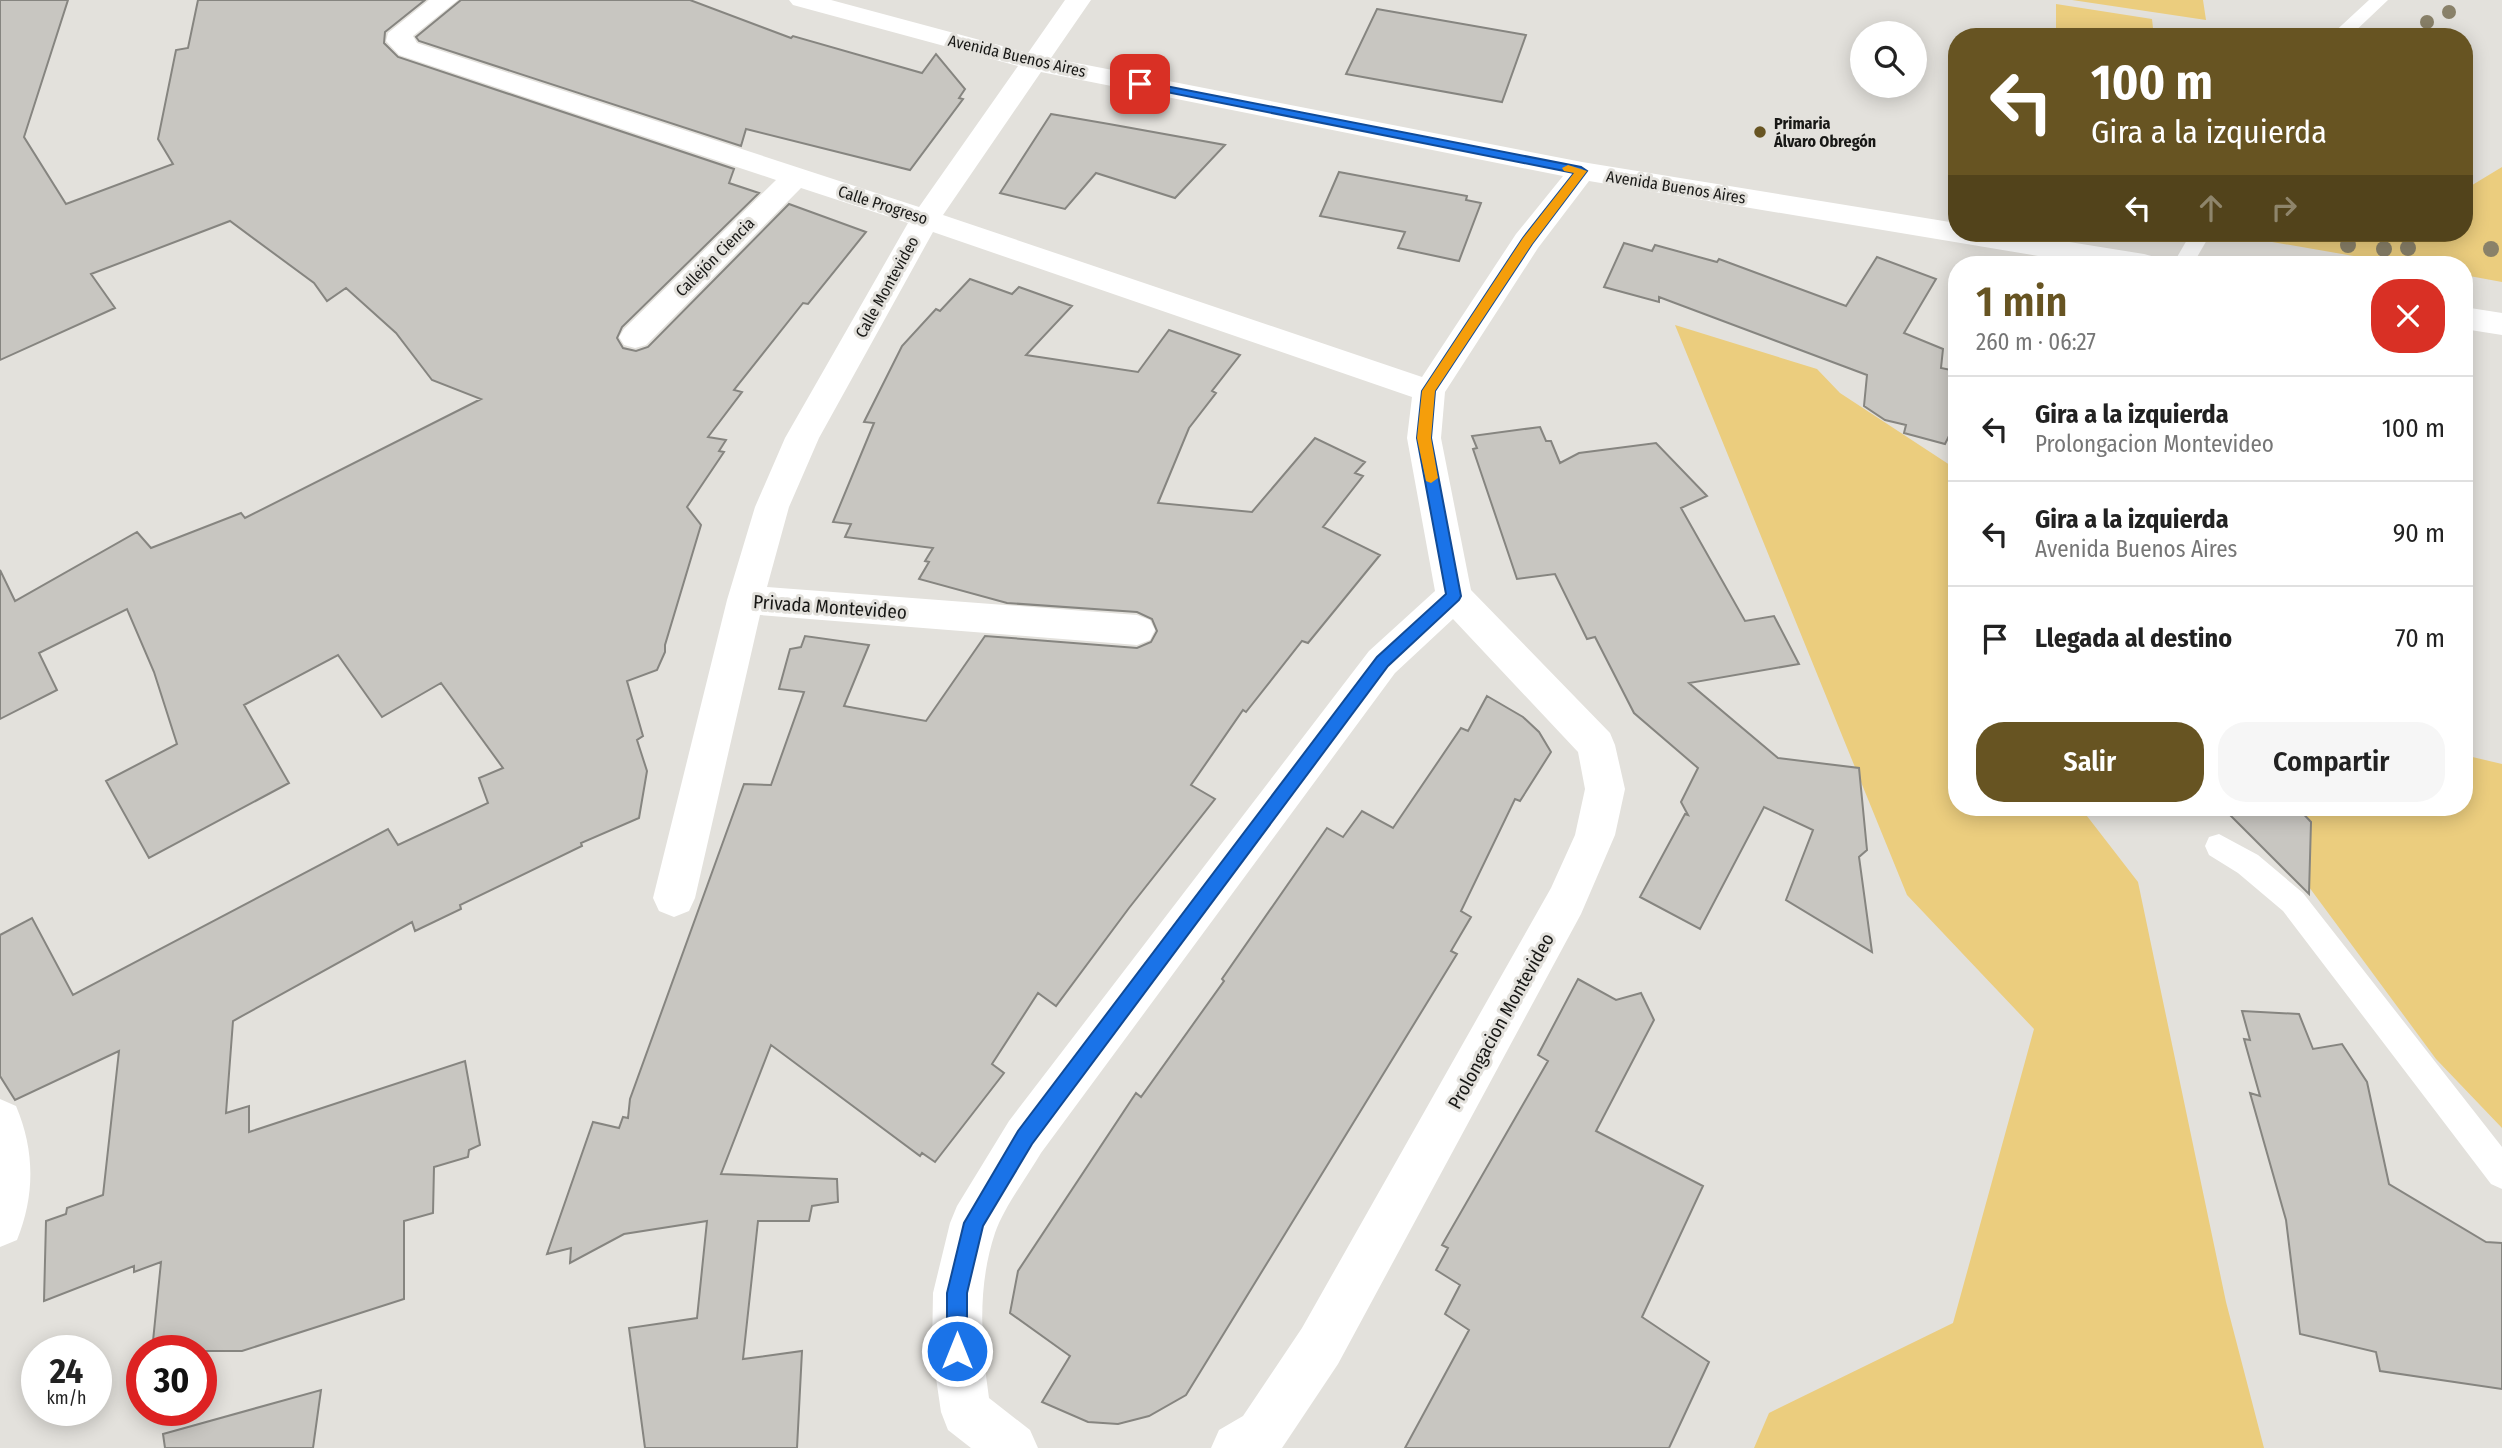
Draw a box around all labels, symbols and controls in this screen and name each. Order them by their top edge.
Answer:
map controls [1850,21,1927,98]
button: search [1850,21,1927,98]
street label: Avenida Buenos Aires [946,31,1088,81]
text: 100 m [2091,53,2213,112]
pin [1110,54,1170,114]
icon: left [1976,56,2067,147]
icon: arrive [1121,65,1159,103]
text: Gira a la izquierda [2091,113,2327,151]
place label: Primaria Álvaro Obregón [1773,114,1876,151]
marker: Primaria Álvaro Obregón [1752,124,1768,140]
street label: Avenida Buenos Aires [1605,167,1747,207]
street label: Calle Progreso [836,182,930,228]
icon: left [2119,189,2157,227]
icon: ahead [2192,189,2230,227]
icon: right [2265,189,2303,227]
street label: Callejón Ciencia [672,213,759,300]
street label: Calle Montevideo [851,233,923,341]
text: 1 min [1976,277,2067,327]
button: close [2371,279,2445,353]
text: 260 m · 06:27 [1976,328,2096,356]
text: Gira a la izquierda [2035,399,2229,430]
icon: left [1976,410,2014,448]
text: 100 m [2382,413,2445,444]
text: Prolongacion Montevideo [2035,430,2274,458]
text: Gira a la izquierda [2035,504,2229,535]
icon: left [1976,515,2014,553]
text: 90 m [2393,518,2445,549]
text: Avenida Buenos Aires [2035,535,2237,563]
street label: Privada Montevideo [752,590,908,624]
icon: arrive [1976,620,2014,658]
text: Llegada al destino [2035,623,2232,654]
text: 70 m [2395,623,2445,654]
button: Salir [1976,722,2204,802]
button: Compartir [2218,722,2445,802]
street label: Prolongacion Montevideo [1443,929,1559,1113]
position arrow [920,1314,994,1388]
speed limit sign: 30 [126,1335,217,1426]
text: 24 [50,1350,83,1392]
text: km/h [46,1387,87,1409]

